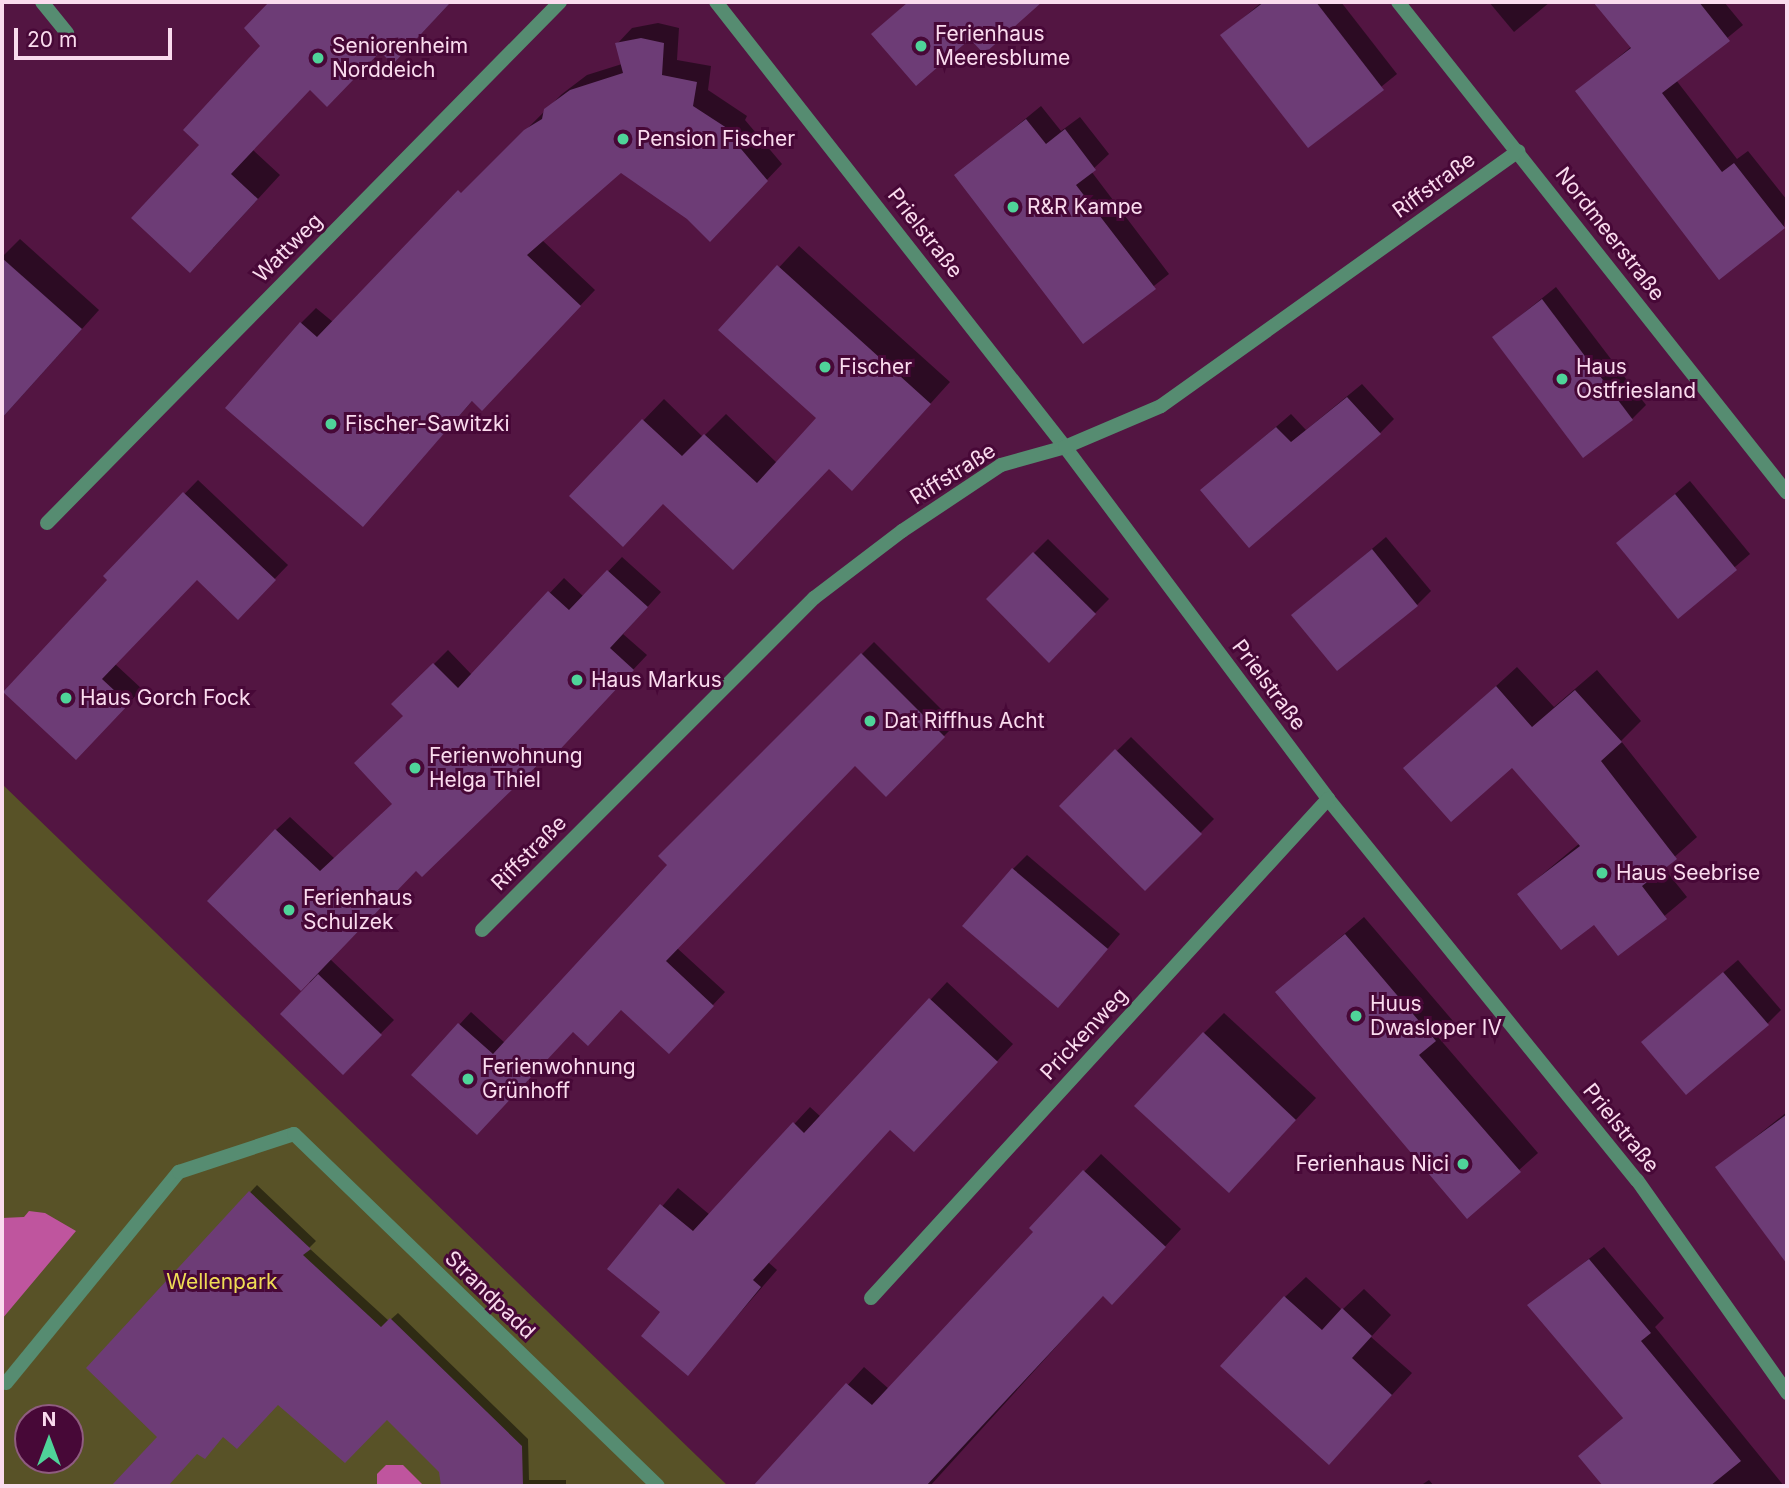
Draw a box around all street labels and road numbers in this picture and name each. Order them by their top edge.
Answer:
street label: Riffstraße [1388,147,1480,223]
street label: Nordmeerstraße [1550,162,1670,306]
street label: Prielstraße [882,183,968,283]
street label: Wattweg [248,208,328,288]
street label: Riffstraße [906,438,1000,510]
street label: Prielstraße [1227,635,1311,735]
street label: Riffstraße [486,810,572,896]
street label: Prickenweg [1035,983,1133,1085]
street label: Prielstraße [1578,1079,1664,1177]
street label: Strandpadd [440,1246,540,1344]

